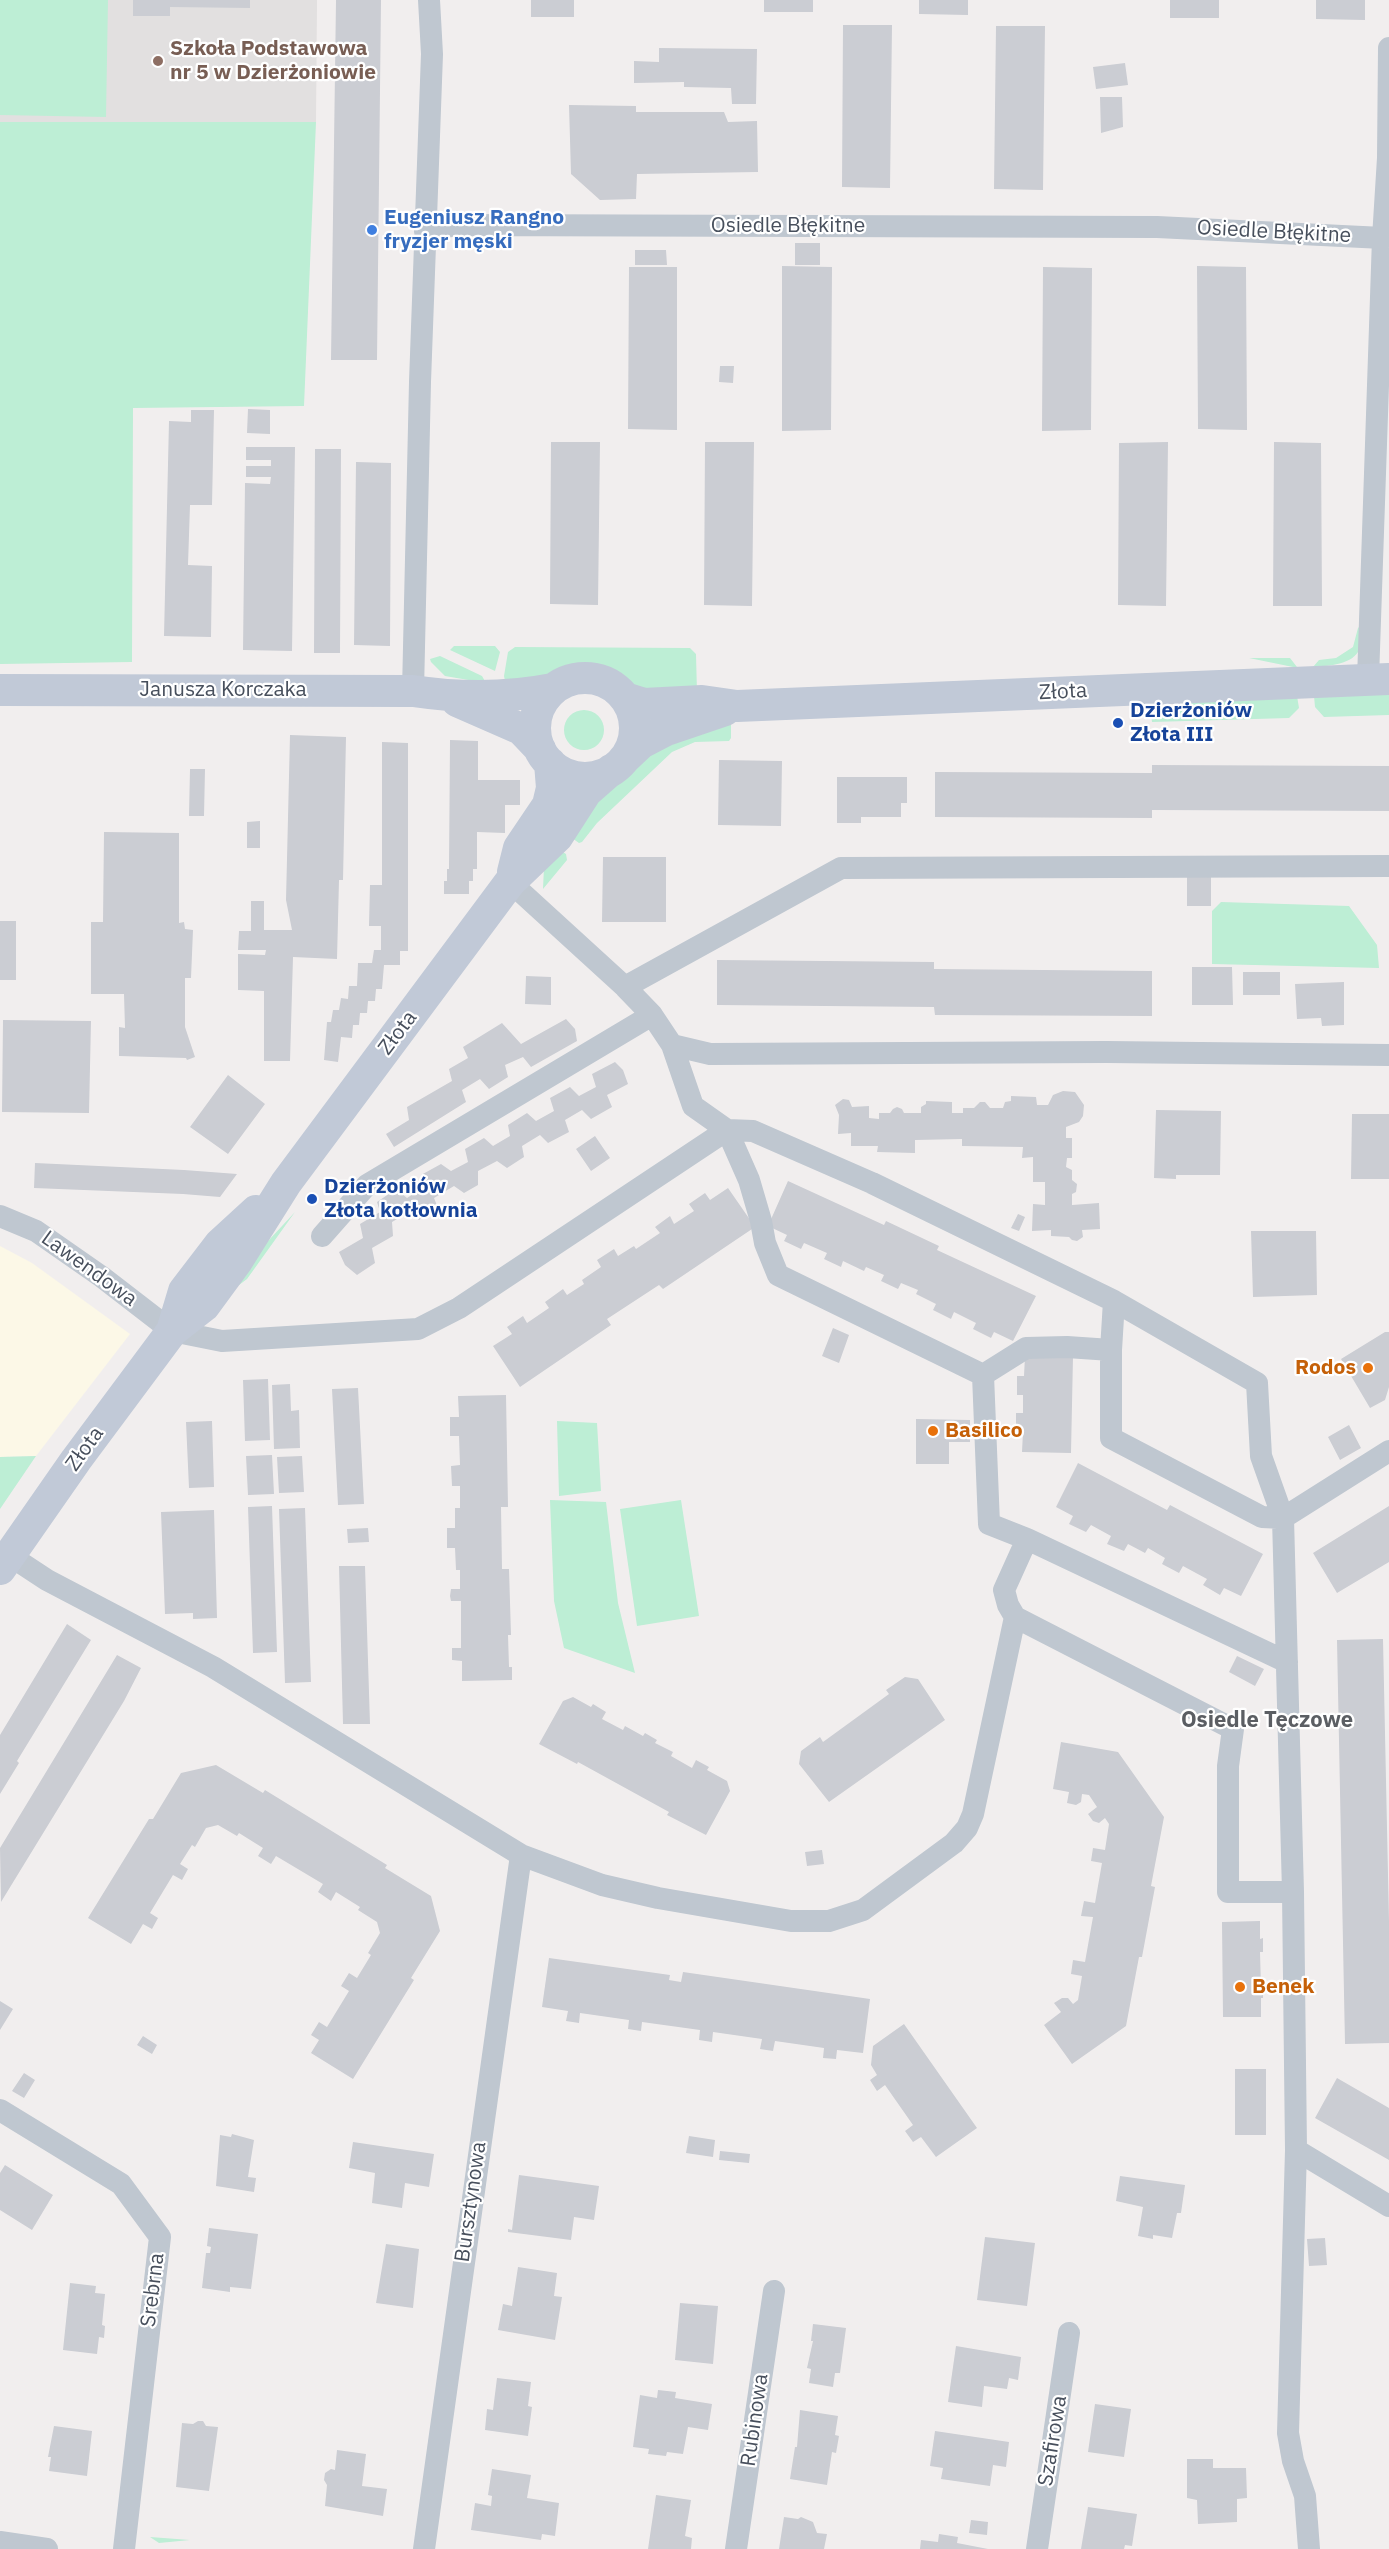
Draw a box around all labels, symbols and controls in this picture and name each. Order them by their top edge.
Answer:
place label: Szkoła Podstawowa nr 5 w Dzierżoniowie [170,36,376,86]
marker: Szkoła Podstawowa nr 5 w Dzierżoniowie [151,54,165,68]
place label: Eugeniusz Rangno fryzjer męski [384,205,564,255]
street label: Osiedle Błękitne [711,213,865,239]
street label: Osiedle Błękitne [1196,215,1352,249]
marker: Eugeniusz Rangno fryzjer męski [365,223,379,237]
street label: Janusza Korczaka [139,677,307,703]
street label: Złota [1038,678,1088,706]
place label: Dzierżoniów Złota III [1130,698,1252,748]
marker: Dzierżoniów Złota III [1111,716,1125,730]
street label: Złota [373,1006,423,1060]
place label: Dzierżoniów Złota kotłownia [324,1174,478,1224]
marker: Dzierżoniów Złota kotłownia [305,1192,319,1206]
street label: Lawendowa [36,1226,142,1312]
place label: Rodos [1295,1355,1356,1381]
marker: Rodos [1361,1361,1375,1375]
place label: Basilico [945,1418,1023,1444]
street label: Złota [61,1422,109,1476]
marker: Basilico [926,1424,940,1438]
district label: Osiedle Tęczowe [1181,1708,1353,1734]
place label: Benek [1252,1974,1314,2000]
marker: Benek [1233,1980,1247,1994]
street label: Bursztynowa [450,2140,492,2264]
street label: Srebrna [136,2252,170,2328]
street label: Rubinowa [736,2372,774,2468]
street label: Szafirowa [1033,2394,1073,2488]

